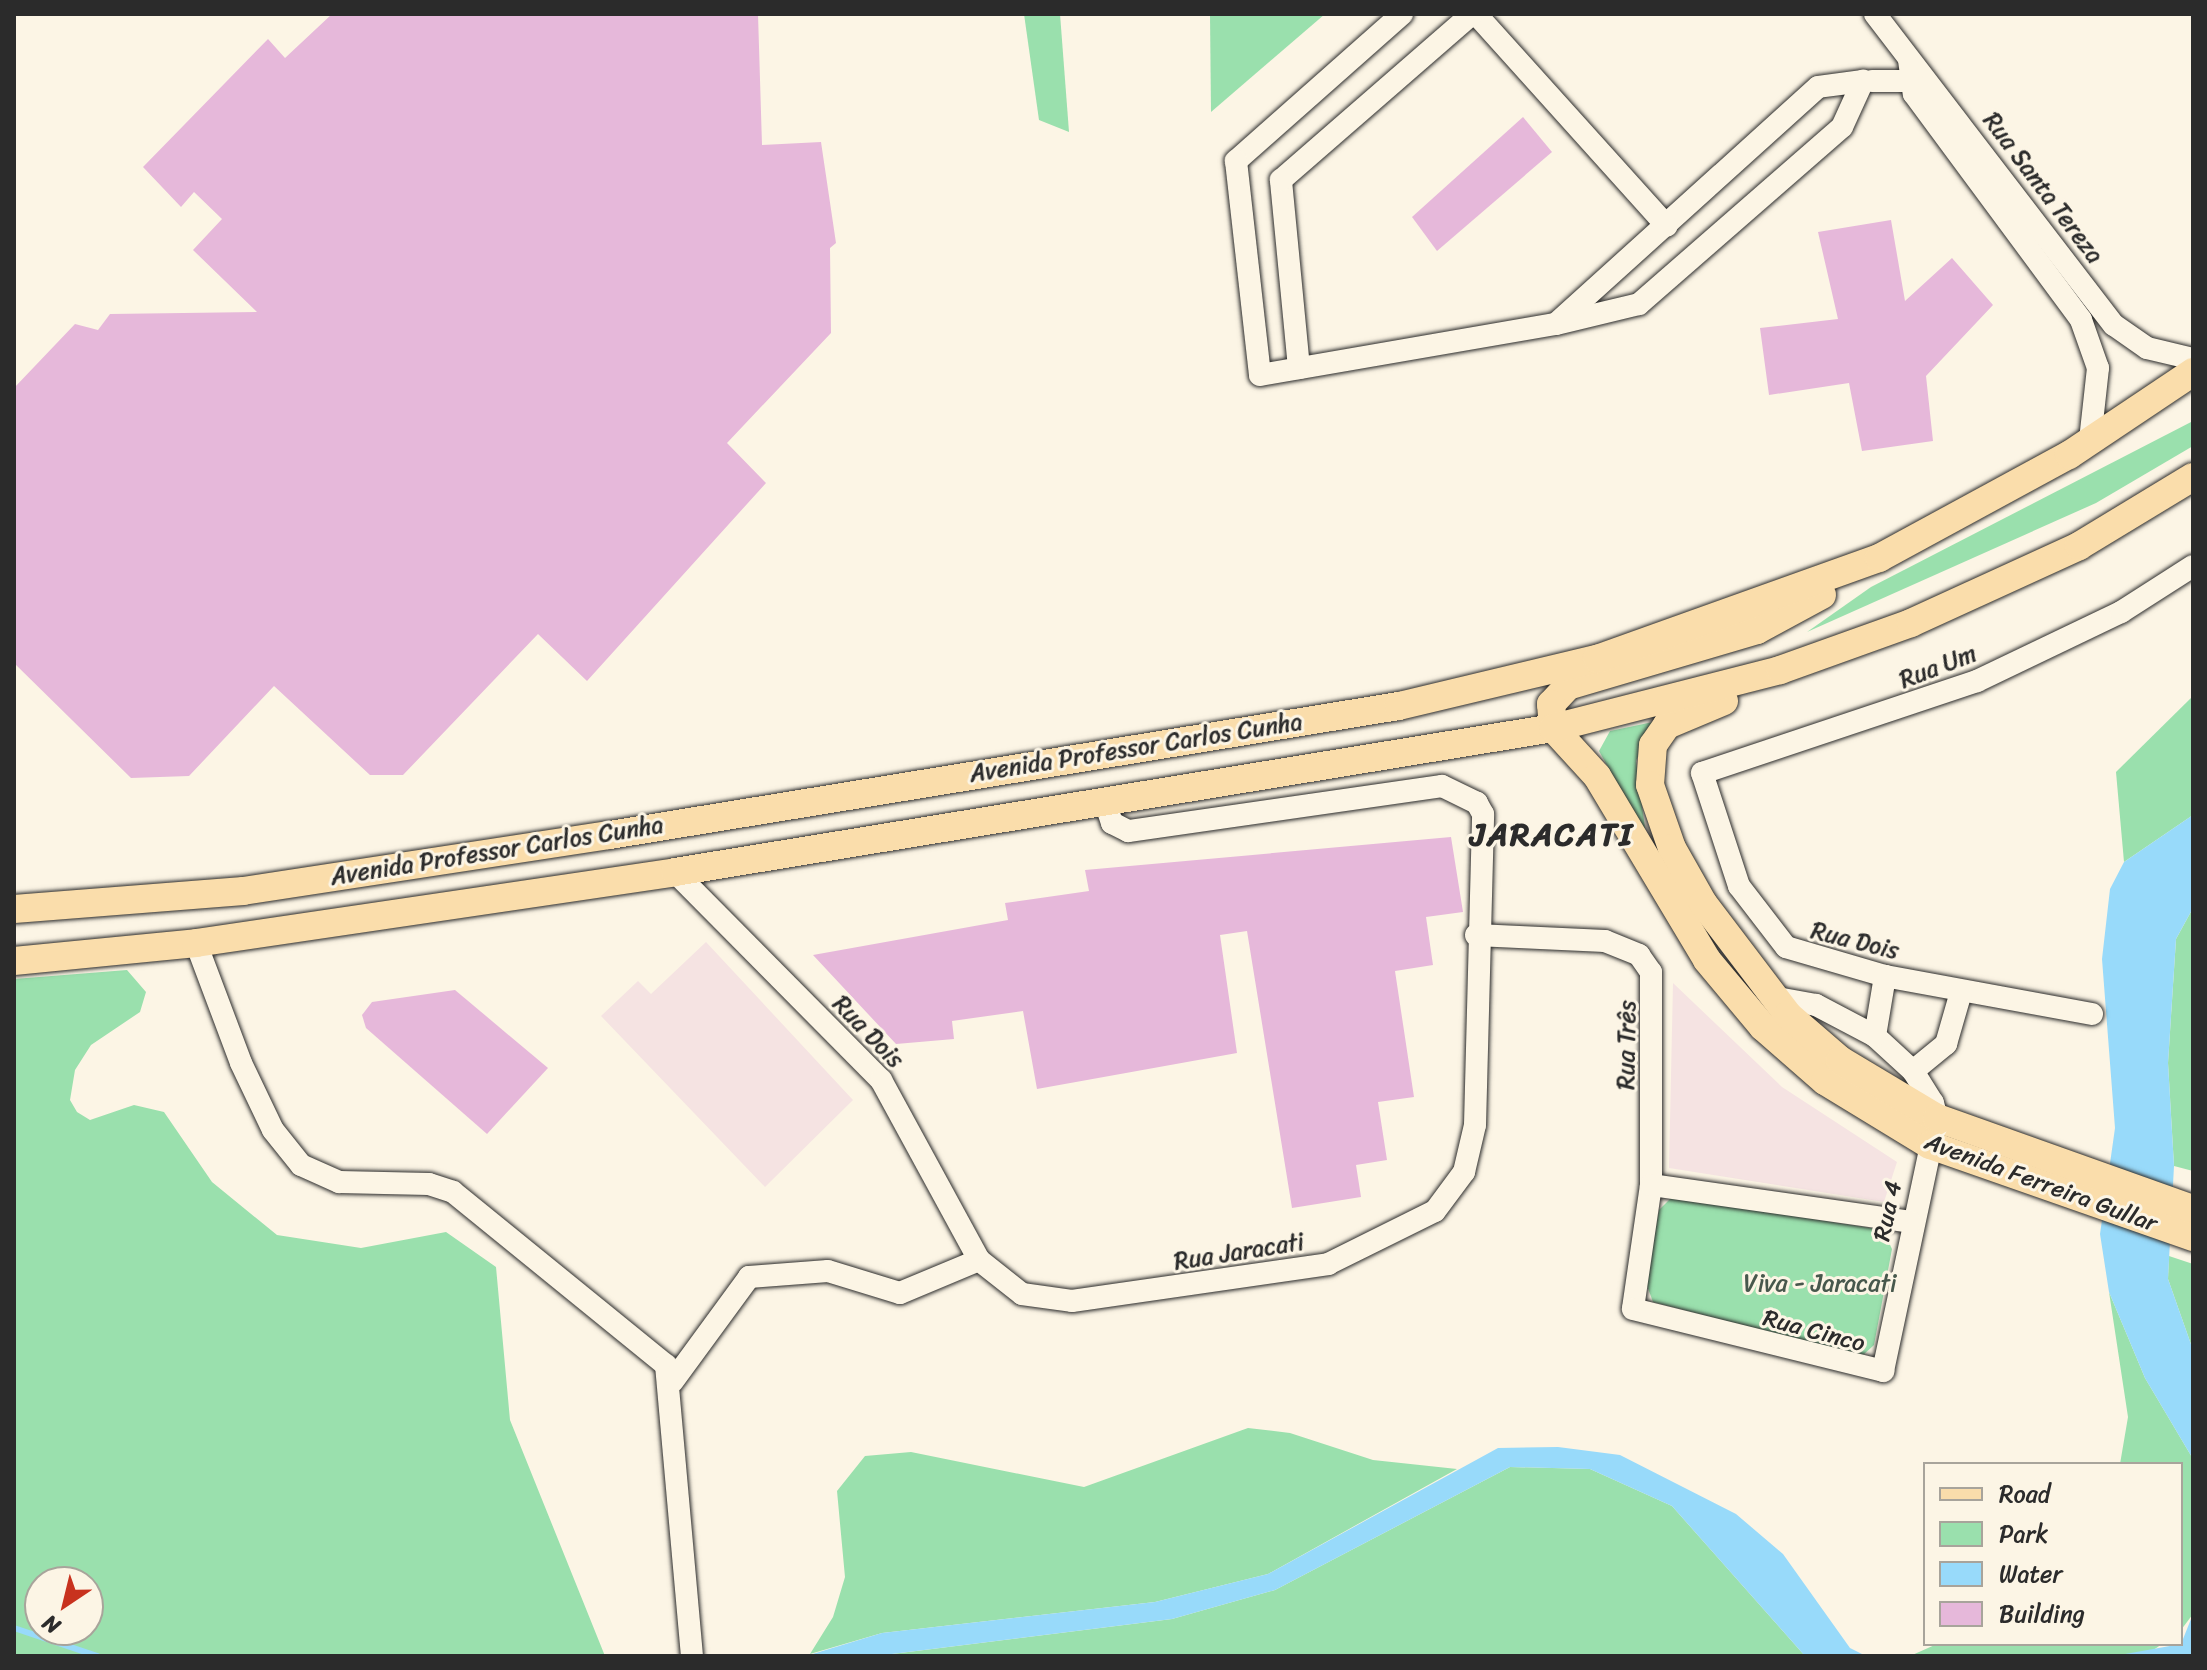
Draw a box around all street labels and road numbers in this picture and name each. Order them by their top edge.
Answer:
street label: Rua Santa Tereza [1976,106,2110,270]
street label: Rua Um [1895,639,1981,695]
street label: Avenida Professor Carlos Cunha [968,708,1304,788]
street label: Avenida Professor Carlos Cunha [329,811,665,891]
street label: Rua Dois [1808,916,1902,966]
street label: Rua Dois [826,990,910,1074]
street label: Rua Três [1612,1000,1642,1090]
street label: Avenida Ferreira Gullar [1921,1128,2161,1238]
street label: Rua 4 [1868,1178,1908,1244]
street label: Rua Jaracati [1172,1228,1306,1276]
street label: Rua Cinco [1760,1304,1868,1358]

